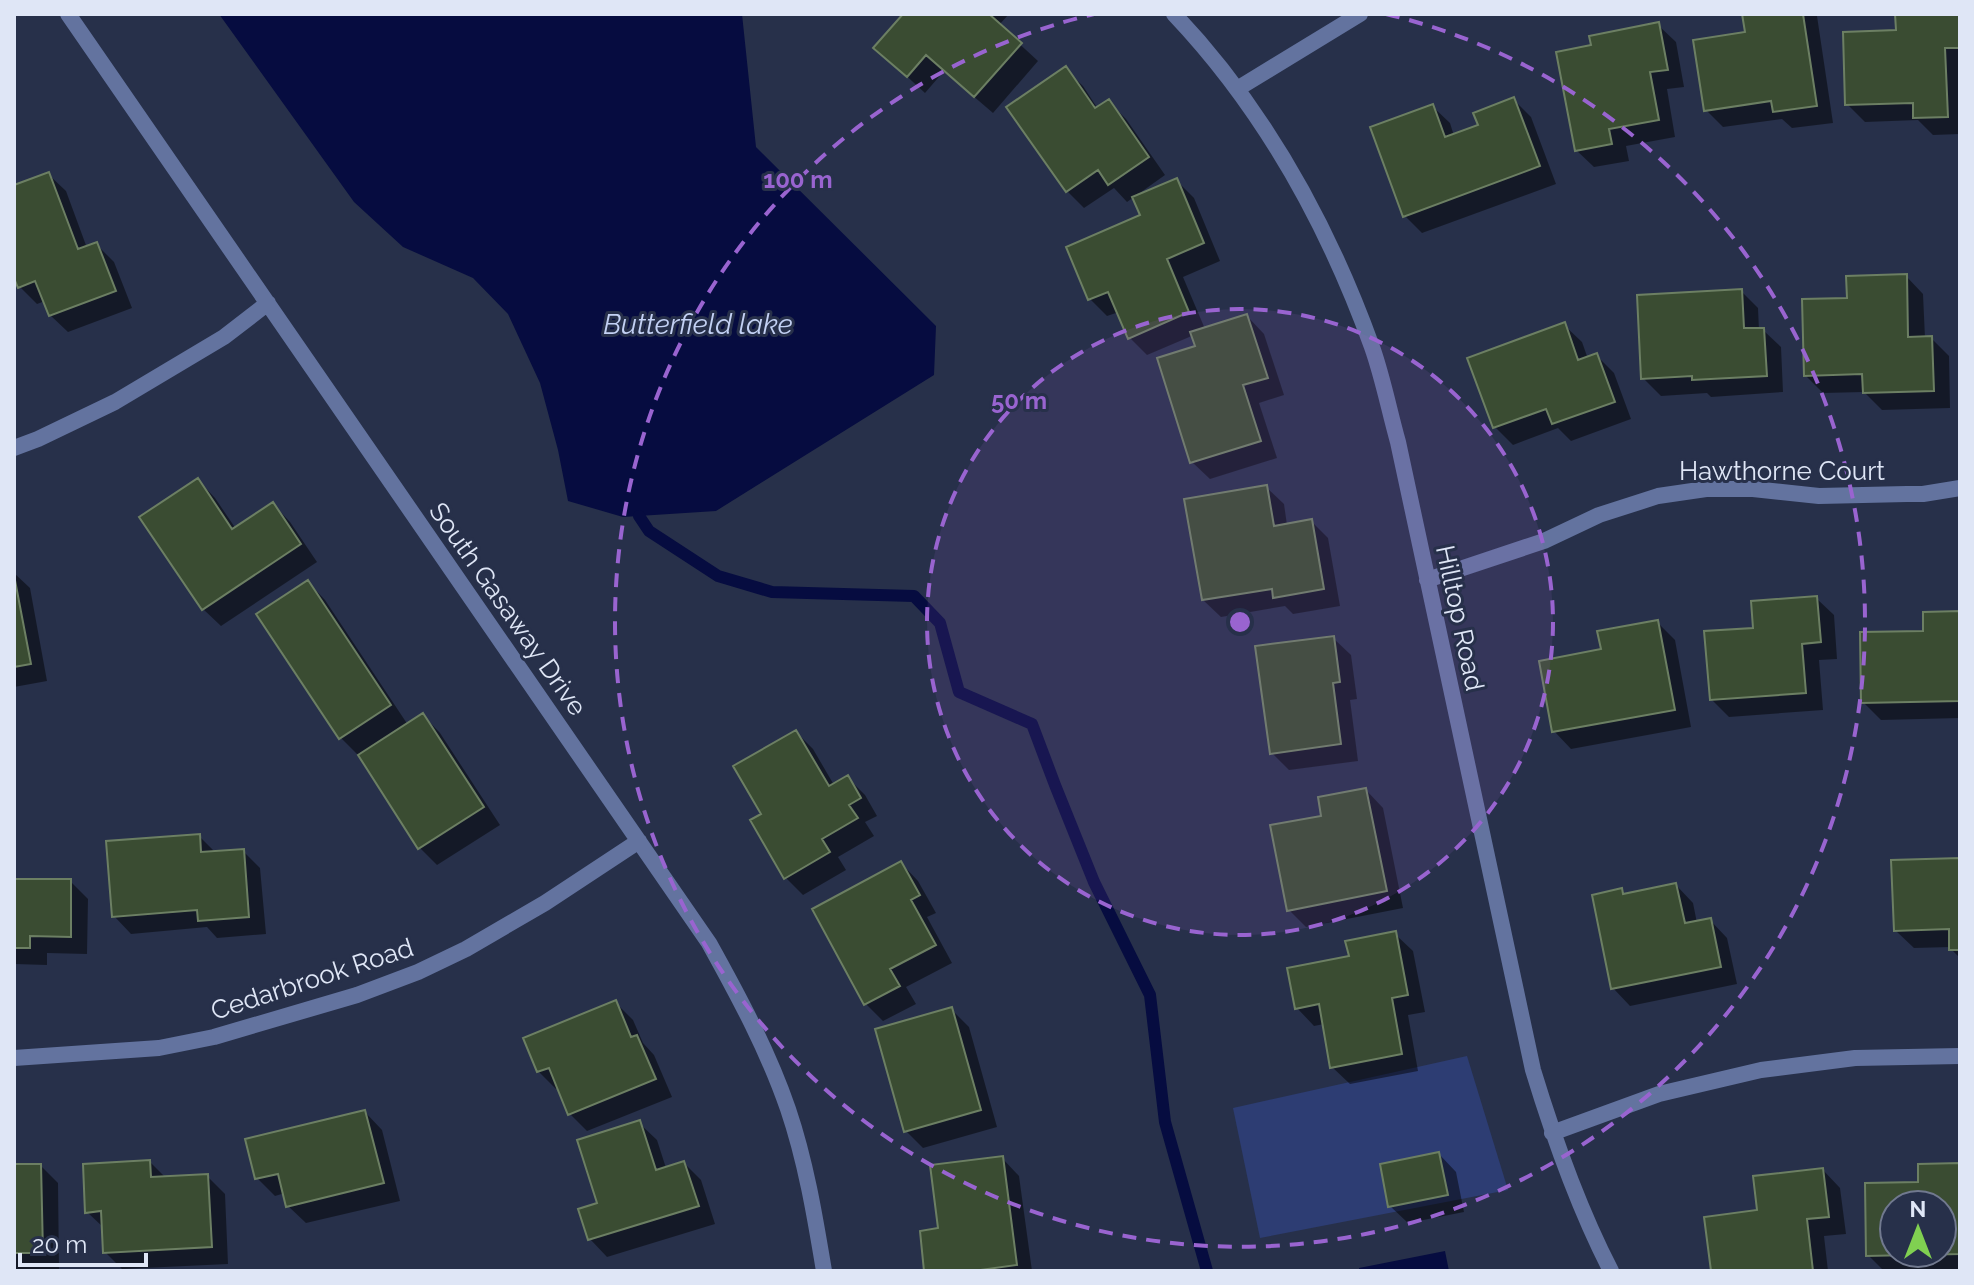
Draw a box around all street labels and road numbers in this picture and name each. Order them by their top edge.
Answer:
street label: Hawthorne Court [1679,456,1885,486]
street label: South Gasaway Drive [423,497,593,721]
street label: Hilltop Road [1430,542,1490,694]
street label: Cedarbrook Road [207,932,417,1026]

